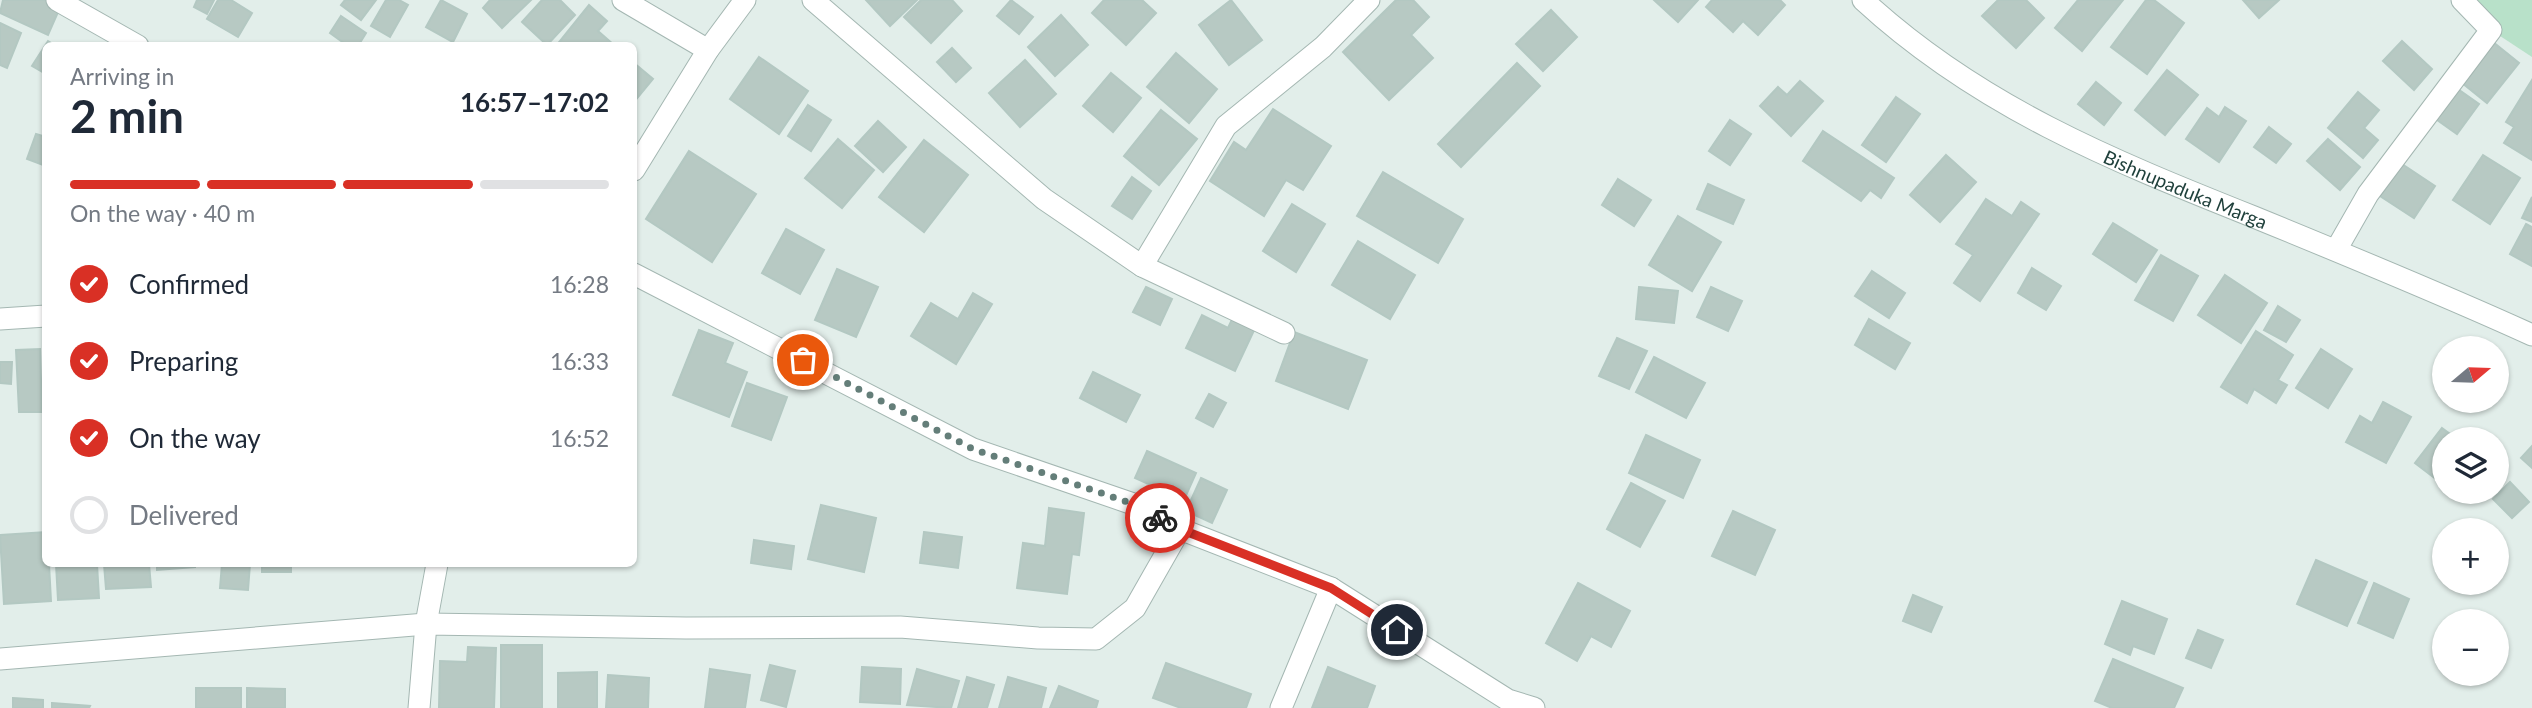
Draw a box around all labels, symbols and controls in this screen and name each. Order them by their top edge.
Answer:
text: Arriving in [70,62,174,90]
text: 16:57–17:02 [460,86,609,118]
text: 2 min [70,88,184,143]
street label: Bishnupaduka Marga [2100,144,2271,233]
text: On the way · 40 m [70,199,255,227]
icon: check [70,265,108,303]
text: Confirmed [129,268,249,300]
text: 16:28 [550,270,609,298]
pin [773,330,833,390]
north arrow [2432,336,2510,413]
map controls [2432,336,2509,686]
icon: bag [784,341,822,379]
icon: check [70,342,108,380]
text: Preparing [129,345,238,377]
text: 16:33 [550,347,609,375]
icon: check [70,419,108,457]
text: On the way [129,422,261,454]
text: 16:52 [550,424,609,452]
button: layers [2432,427,2509,504]
courier [1125,483,1195,553]
text: Delivered [129,499,239,531]
icon: bike [1141,499,1179,537]
button: + [2432,518,2509,595]
pin [1367,600,1427,660]
button: − [2432,609,2509,686]
icon: home [1378,611,1416,649]

